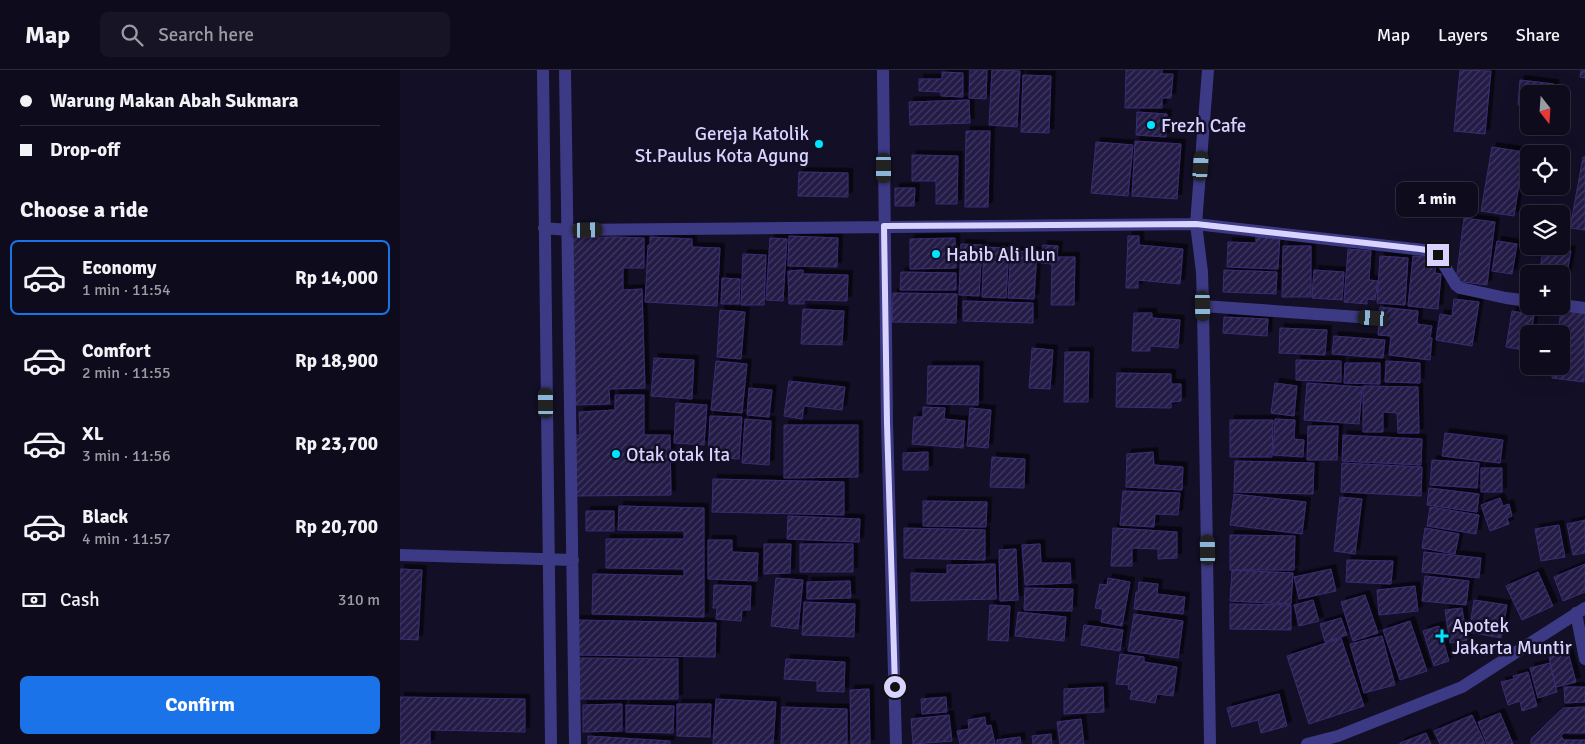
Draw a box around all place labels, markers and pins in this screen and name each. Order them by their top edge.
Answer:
place label: Frezh Cafe [1161,114,1246,138]
marker: Frezh Cafe [1145,119,1157,131]
place label: Gereja Katolik St.Paulus Kota Agung [635,122,809,168]
marker: Gereja Katolik St.Paulus Kota Agung [813,138,825,150]
place label: Habib Ali Ilun [946,243,1056,267]
marker: Habib Ali Ilun [930,248,942,260]
place label: Otak otak Ita [626,443,730,467]
marker: Otak otak Ita [610,448,622,460]
place label: Apotek Jakarta Muntir [1452,614,1572,660]
marker: Apotek Jakarta Muntir [1436,630,1448,642]

